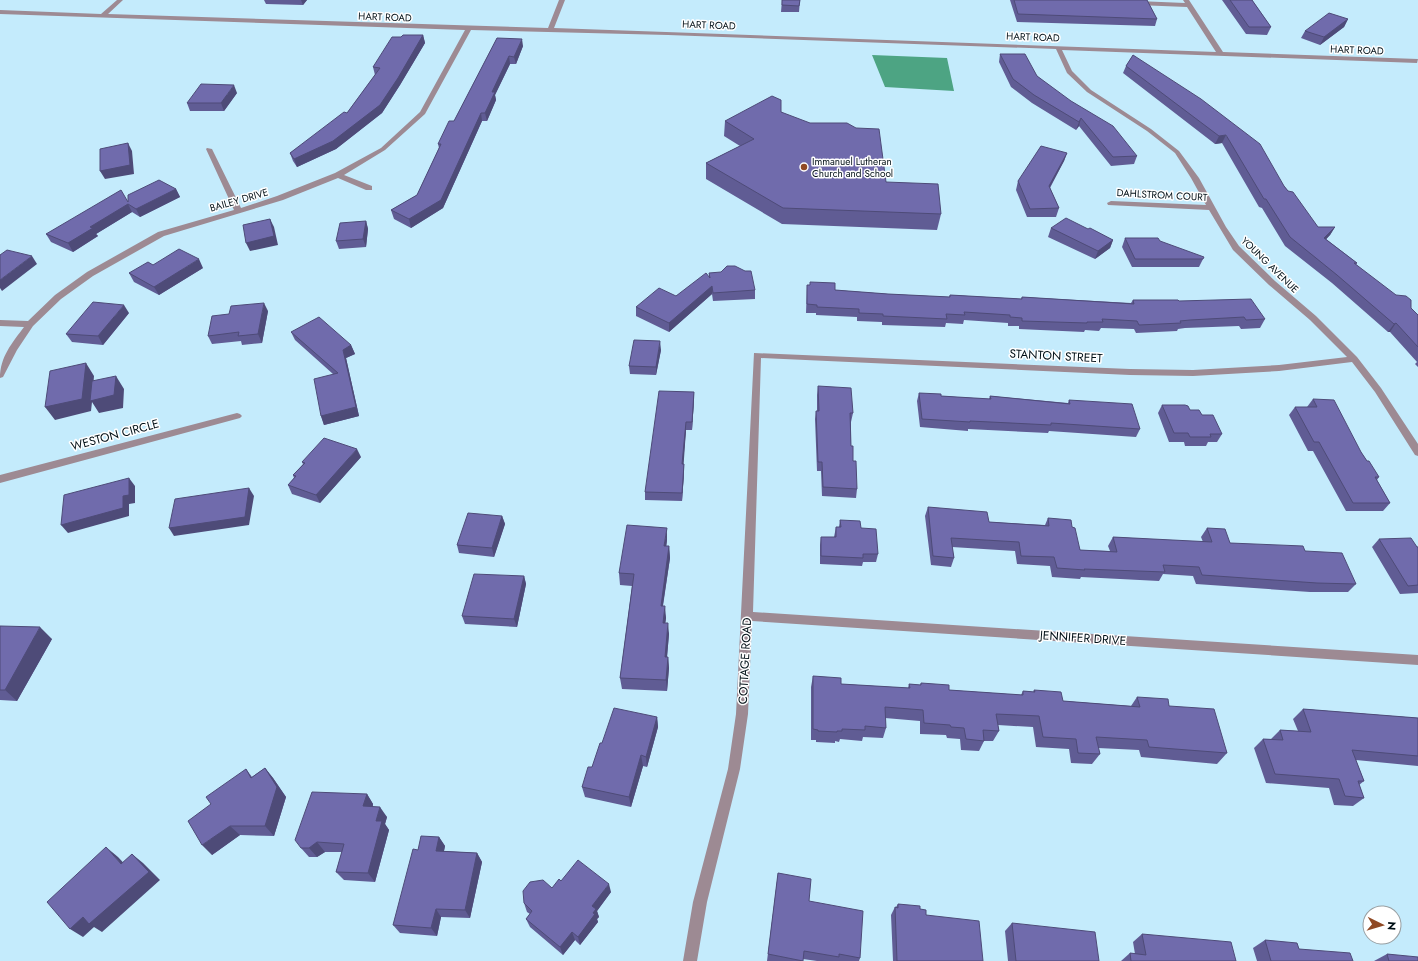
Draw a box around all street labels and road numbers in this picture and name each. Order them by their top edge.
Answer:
street label: HART ROAD [358,9,412,25]
street label: HART ROAD [682,17,736,33]
street label: HART ROAD [1006,29,1060,45]
street label: HART ROAD [1330,42,1384,58]
street label: BAILEY DRIVE [208,185,270,215]
street label: DAHLSTROM COURT [1116,185,1208,205]
street label: YOUNG AVENUE [1238,234,1302,296]
street label: STANTON STREET [1009,345,1103,367]
street label: WESTON CIRCLE [69,415,161,455]
street label: COTTAGE ROAD [734,617,756,705]
street label: JENNIFER DRIVE [1037,626,1127,650]

